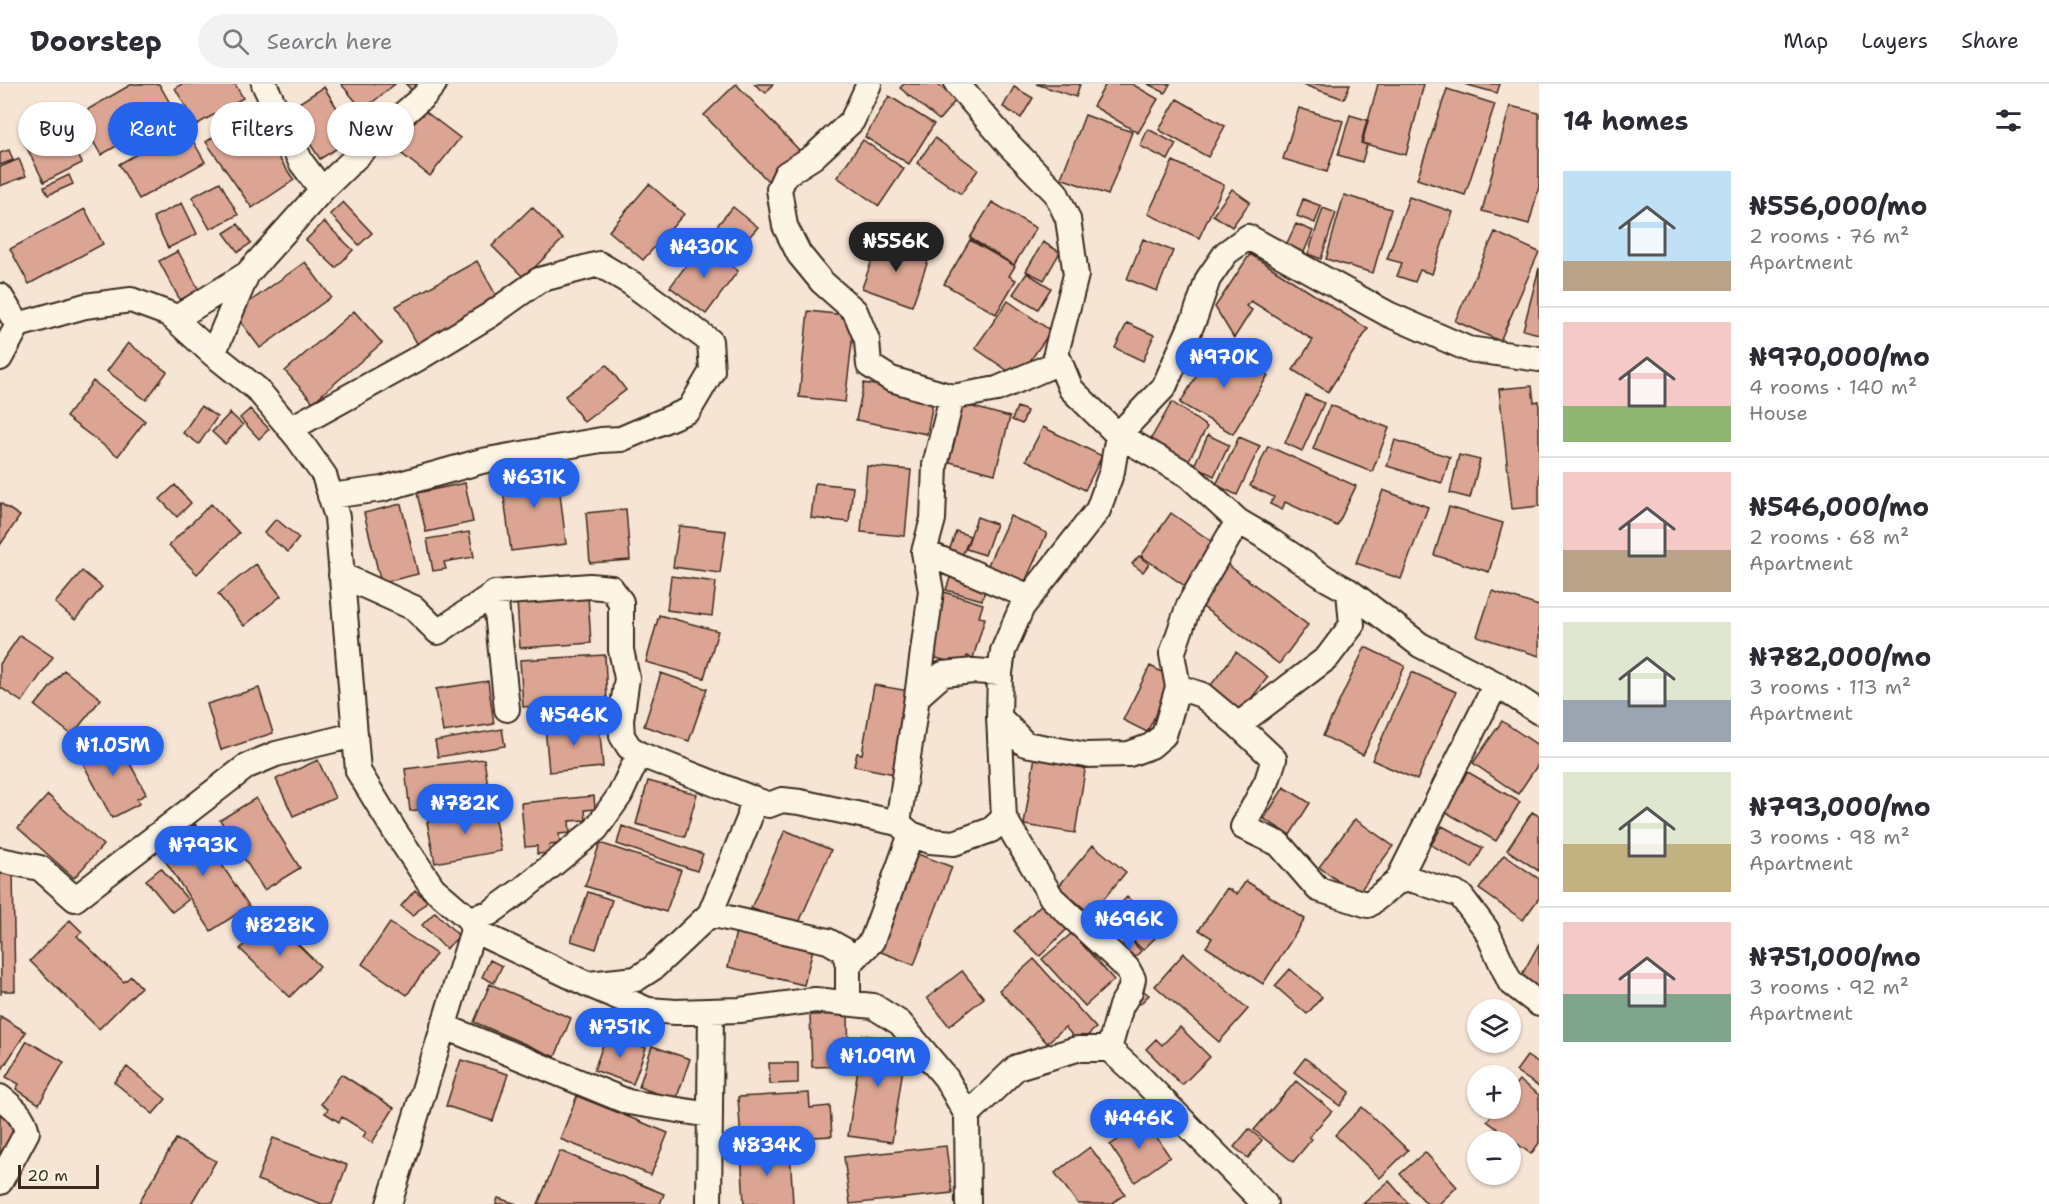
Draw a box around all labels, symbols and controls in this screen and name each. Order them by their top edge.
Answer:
search box [198,14,618,68]
text: Doorstep [30,22,162,60]
icon: search [219,25,252,58]
text: Search here [267,27,393,56]
text: Map [1783,27,1828,55]
text: Layers [1861,27,1928,55]
text: Share [1961,27,2019,55]
chip: Buy [18,102,96,156]
chip: Rent [108,102,198,156]
chip: Filters [210,102,315,156]
chip: New [327,102,414,156]
text: 14 homes [1563,103,1689,138]
icon: filters [1992,104,2025,137]
text: ₦556,000/mo [1749,188,1927,223]
icon: home [1611,195,1683,267]
pin: ₦556K [854,222,938,273]
text: 2 rooms · 76 m² [1749,223,1909,249]
pin: ₦430K [662,228,746,279]
text: ₦556K [863,228,929,254]
text: ₦430K [670,234,738,260]
text: Apartment [1749,249,1853,275]
pin: ₦970K [1182,338,1266,389]
text: ₦970,000/mo [1749,339,1930,374]
text: ₦970K [1189,344,1259,370]
icon: home [1611,346,1683,418]
text: 4 rooms · 140 m² [1749,374,1917,400]
text: House [1749,400,1808,426]
pin: ₦631K [492,458,576,509]
text: ₦631K [502,464,566,490]
text: ₦546,000/mo [1749,489,1929,524]
icon: home [1611,496,1683,568]
text: 2 rooms · 68 m² [1749,524,1909,550]
text: Apartment [1749,550,1853,576]
text: ₦782,000/mo [1749,639,1931,674]
icon: home [1611,646,1683,718]
text: 3 rooms · 113 m² [1749,674,1911,700]
pin: ₦546K [532,696,616,747]
text: Apartment [1749,700,1853,726]
text: ₦546K [540,702,608,728]
pin: ₦1.05M [64,726,162,777]
text: ₦1.05M [76,732,150,758]
pin: ₦782K [423,784,507,835]
text: ₦793,000/mo [1749,789,1931,824]
text: ₦782K [430,790,500,816]
icon: home [1611,796,1683,868]
text: 3 rooms · 98 m² [1749,824,1910,850]
pin: ₦793K [161,826,245,877]
text: ₦793K [168,832,238,858]
text: Apartment [1749,850,1853,876]
pin: ₦696K [1087,900,1171,951]
pin: ₦828K [238,906,322,957]
text: ₦696K [1095,906,1163,932]
text: ₦828K [245,912,315,938]
text: ₦751,000/mo [1749,939,1921,974]
icon: home [1611,946,1683,1018]
text: 3 rooms · 92 m² [1749,974,1909,1000]
map controls [1467,999,1521,1185]
button: layers [1467,999,1521,1053]
text: Apartment [1749,1000,1853,1026]
pin: ₦751K [578,1008,662,1059]
text: ₦751K [589,1014,651,1040]
pin: ₦1.09M [829,1037,927,1088]
text: ₦1.09M [840,1043,916,1069]
button: + [1467,1065,1521,1119]
pin: ₦446K [1097,1099,1181,1150]
text: ₦446K [1104,1105,1174,1131]
pin: ₦834K [725,1126,809,1177]
button: − [1467,1131,1521,1185]
text: ₦834K [732,1132,802,1158]
scale bar [18,1162,99,1190]
text: 20 m [27,1165,68,1186]

